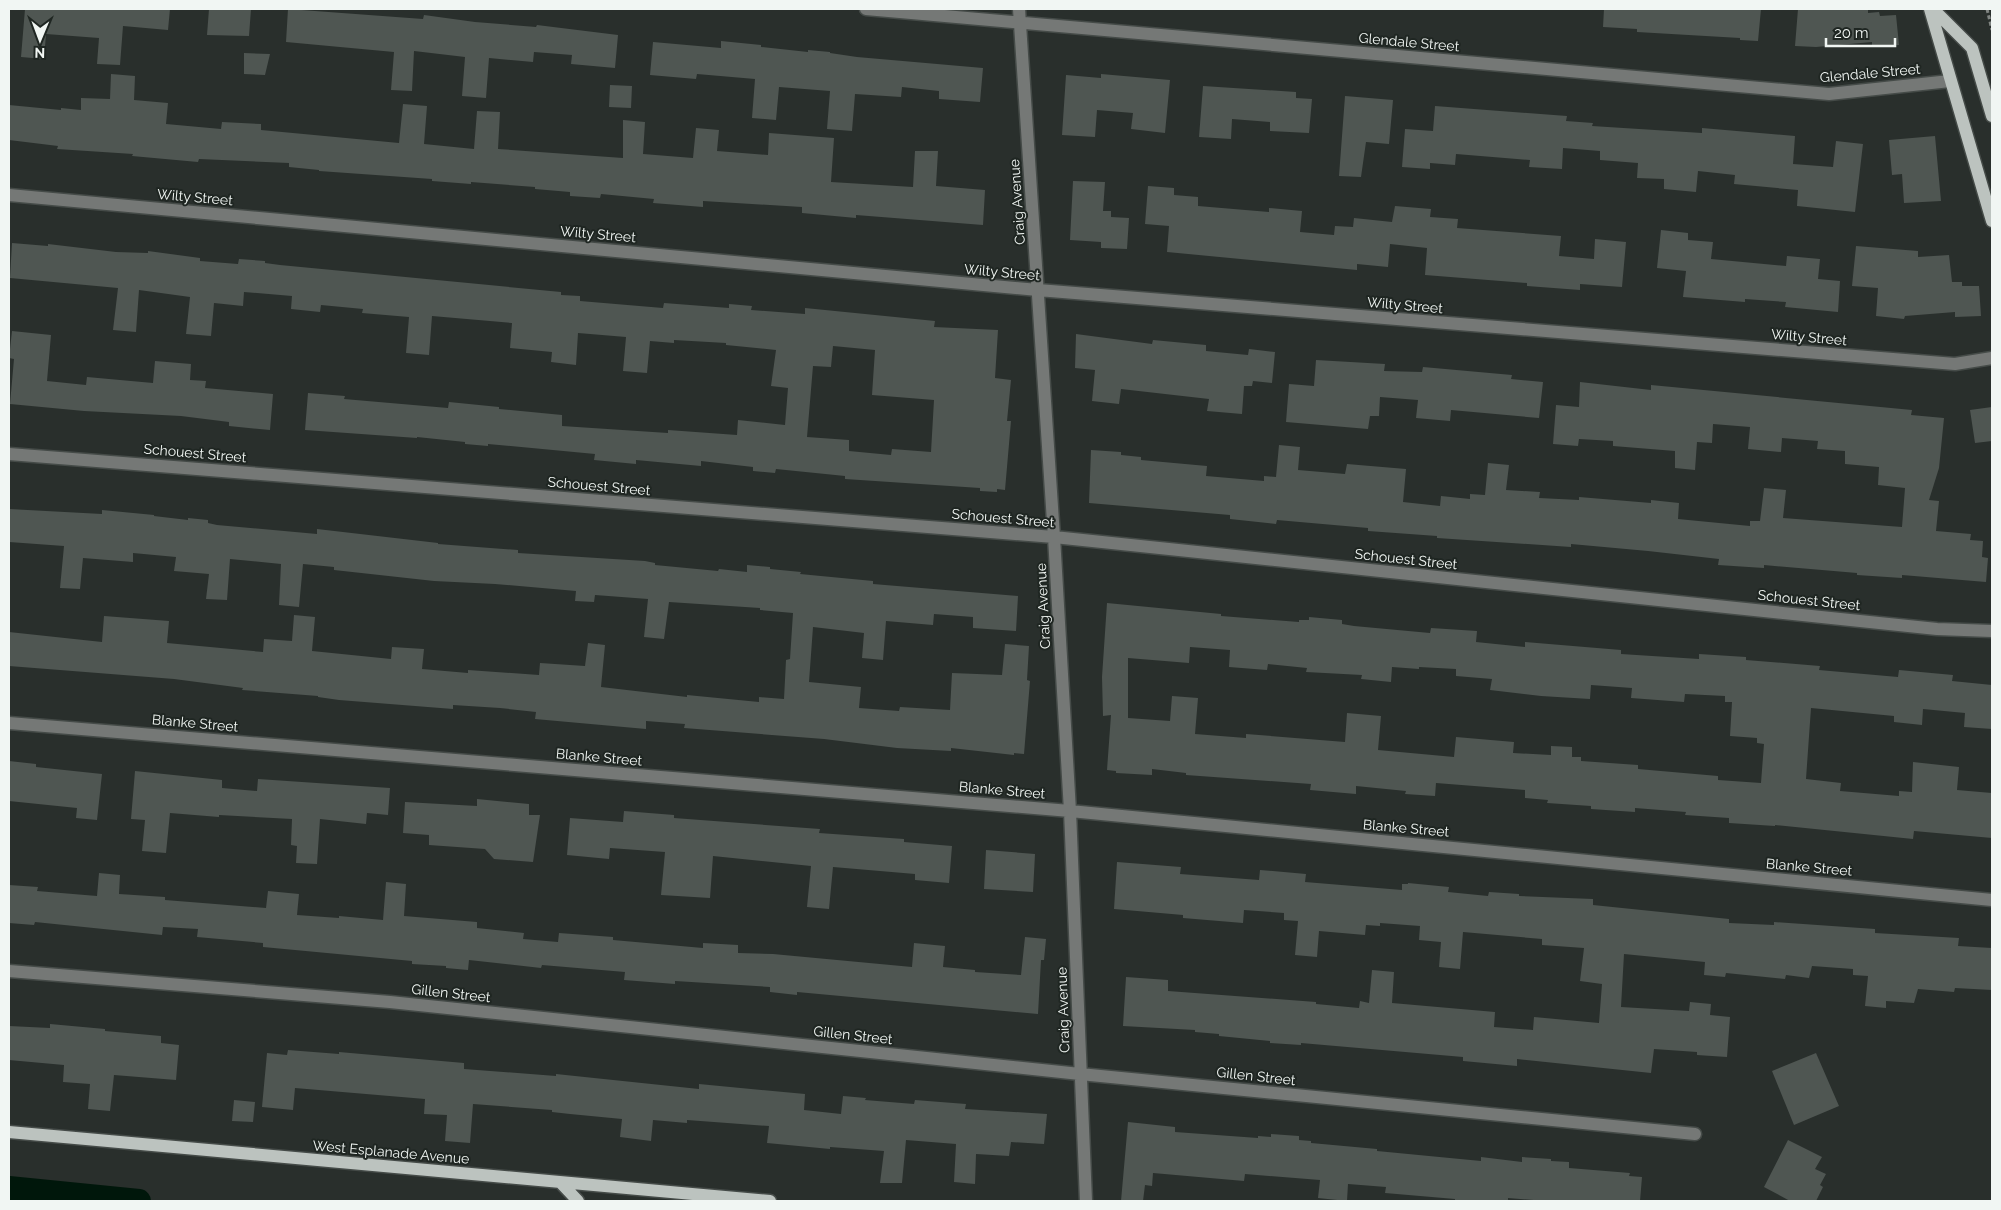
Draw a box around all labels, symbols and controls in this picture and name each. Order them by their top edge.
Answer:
north arrow [15,15,65,65]
scale bar [1826,15,1895,47]
text: 20 m [1834,24,1869,42]
street label: Glendale Street [1358,30,1460,54]
text: N [34,45,45,61]
street label: Glendale Street [1819,61,1921,85]
street label: Craig Avenue [1006,158,1028,246]
street label: Wilty Street [157,186,234,208]
street label: Wilty Street [560,223,637,245]
street label: Wilty Street [964,261,1041,283]
street label: Wilty Street [1367,294,1444,316]
street label: Wilty Street [1771,326,1848,348]
street label: Schouest Street [143,441,247,465]
street label: Schouest Street [547,474,651,498]
street label: Schouest Street [951,506,1055,530]
street label: Schouest Street [1354,546,1458,572]
street label: Craig Avenue [1033,563,1053,649]
street label: Schouest Street [1757,587,1861,613]
street label: Blanke Street [151,711,239,735]
street label: Blanke Street [555,745,643,769]
street label: Blanke Street [958,778,1046,802]
street label: Blanke Street [1362,816,1450,840]
street label: Blanke Street [1765,855,1853,879]
street label: Craig Avenue [1054,967,1072,1053]
street label: Gillen Street [411,981,492,1005]
street label: Gillen Street [813,1023,894,1047]
street label: Gillen Street [1216,1064,1297,1088]
street label: West Esplanade Avenue [312,1137,470,1167]

